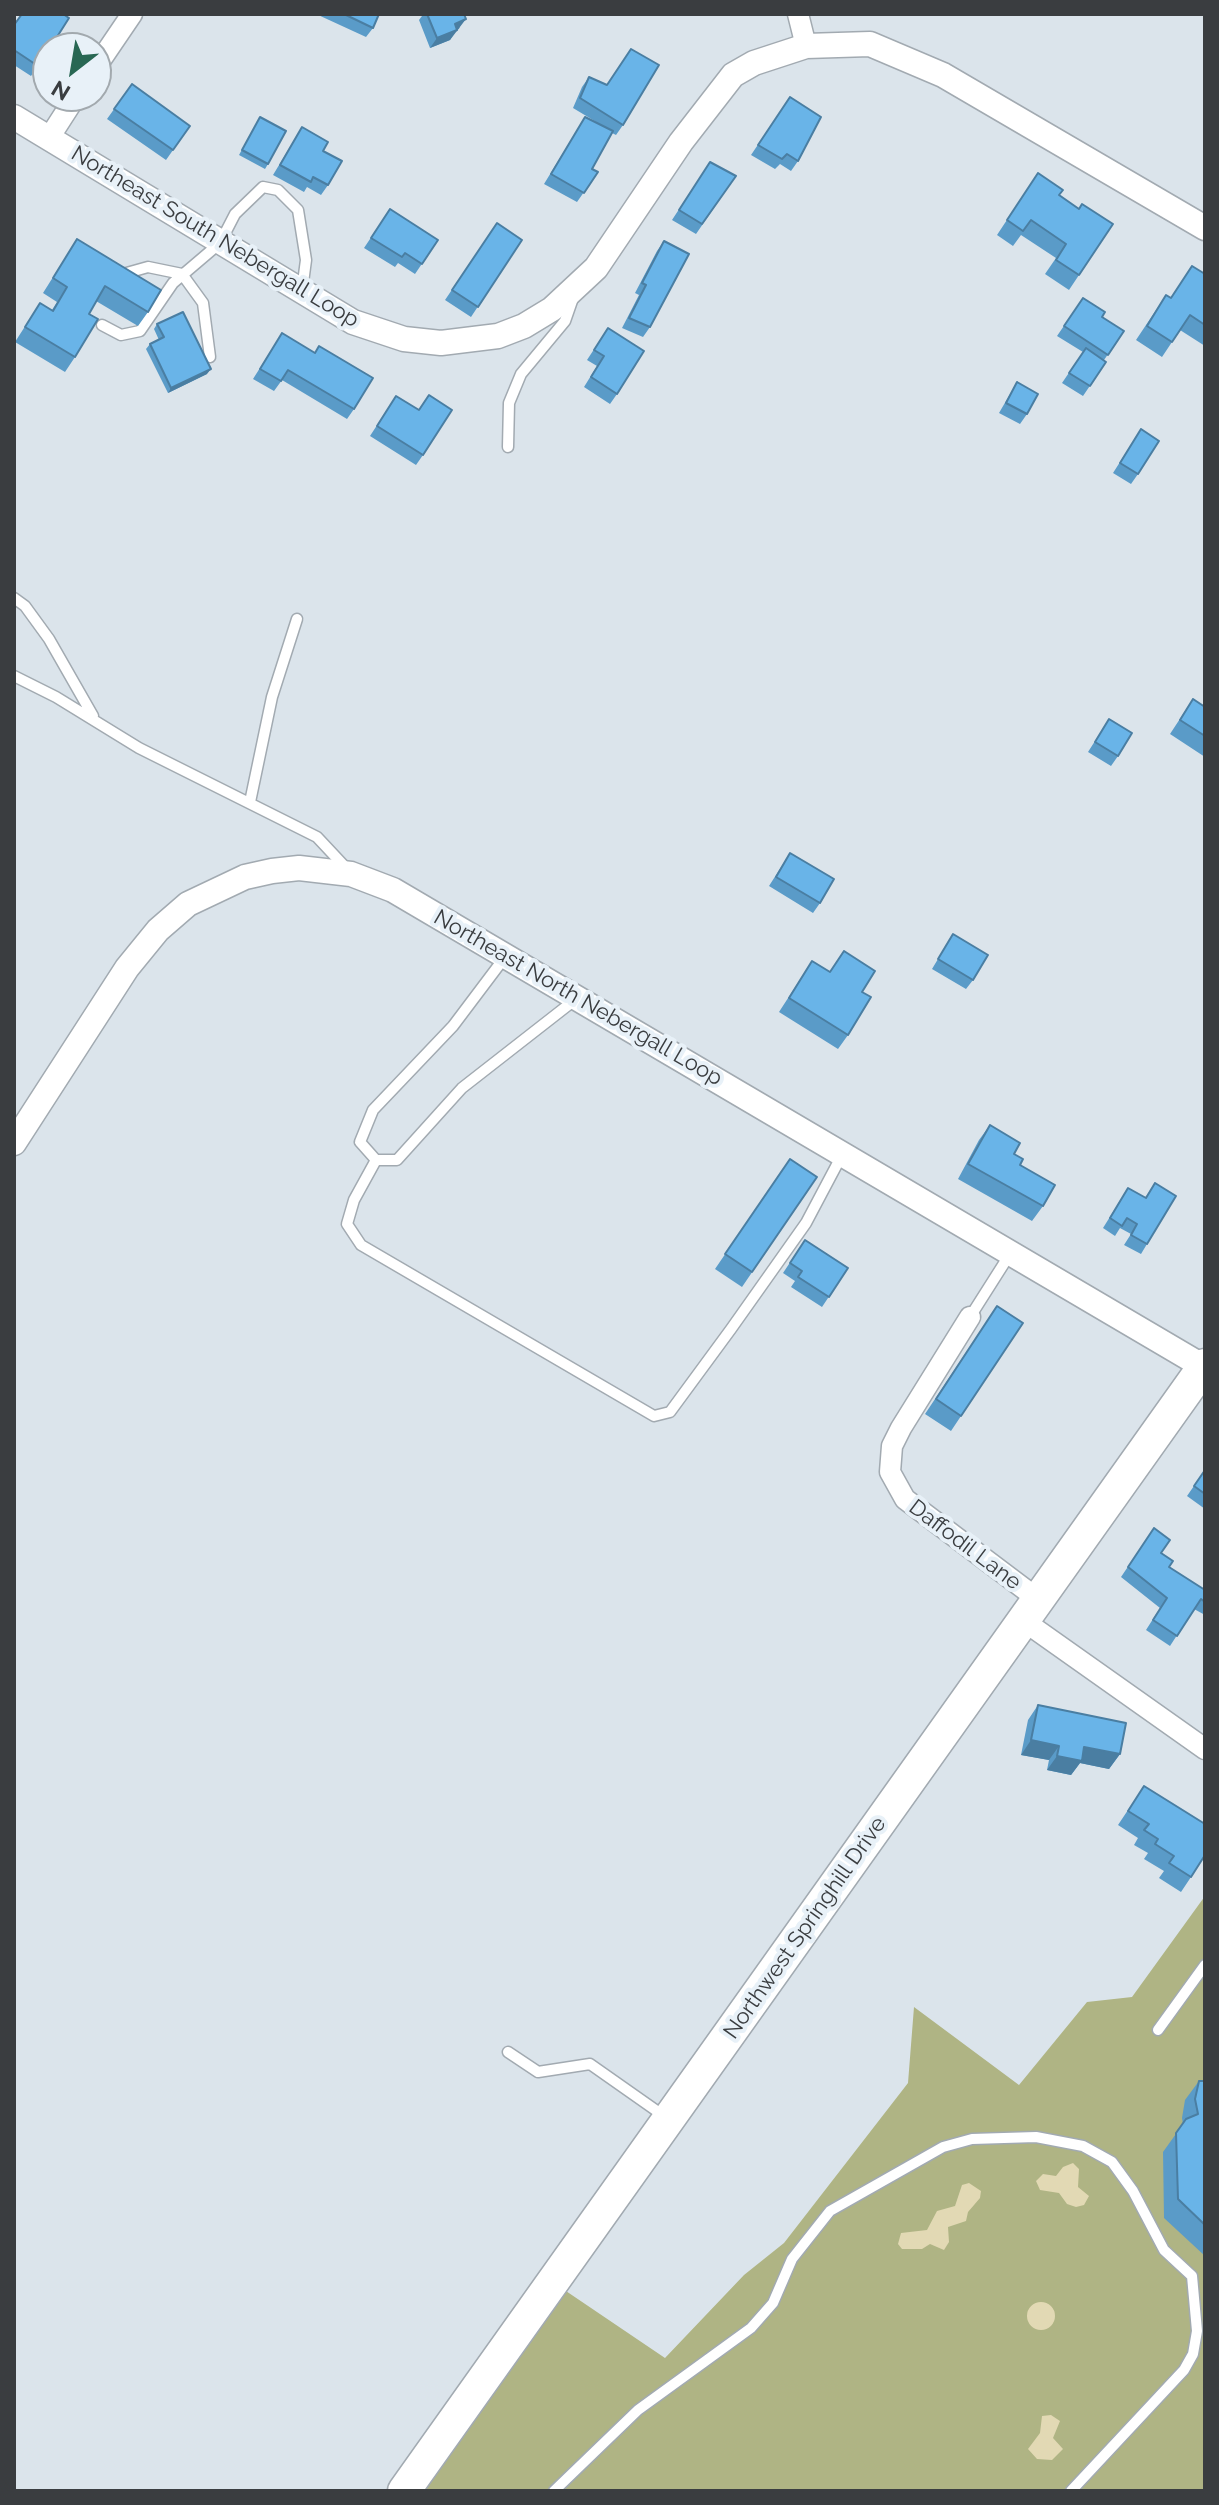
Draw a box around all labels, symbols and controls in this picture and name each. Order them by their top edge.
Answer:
north arrow [32,32,112,112]
text: N [47,75,75,106]
street label: Northeast South Nebergall Loop [66,141,364,333]
street label: Northeast North Nebergall Loop [429,904,727,1092]
street label: Daffodil Lane [904,1494,1026,1596]
street label: Northwest Springhill Drive [718,1812,892,2044]

